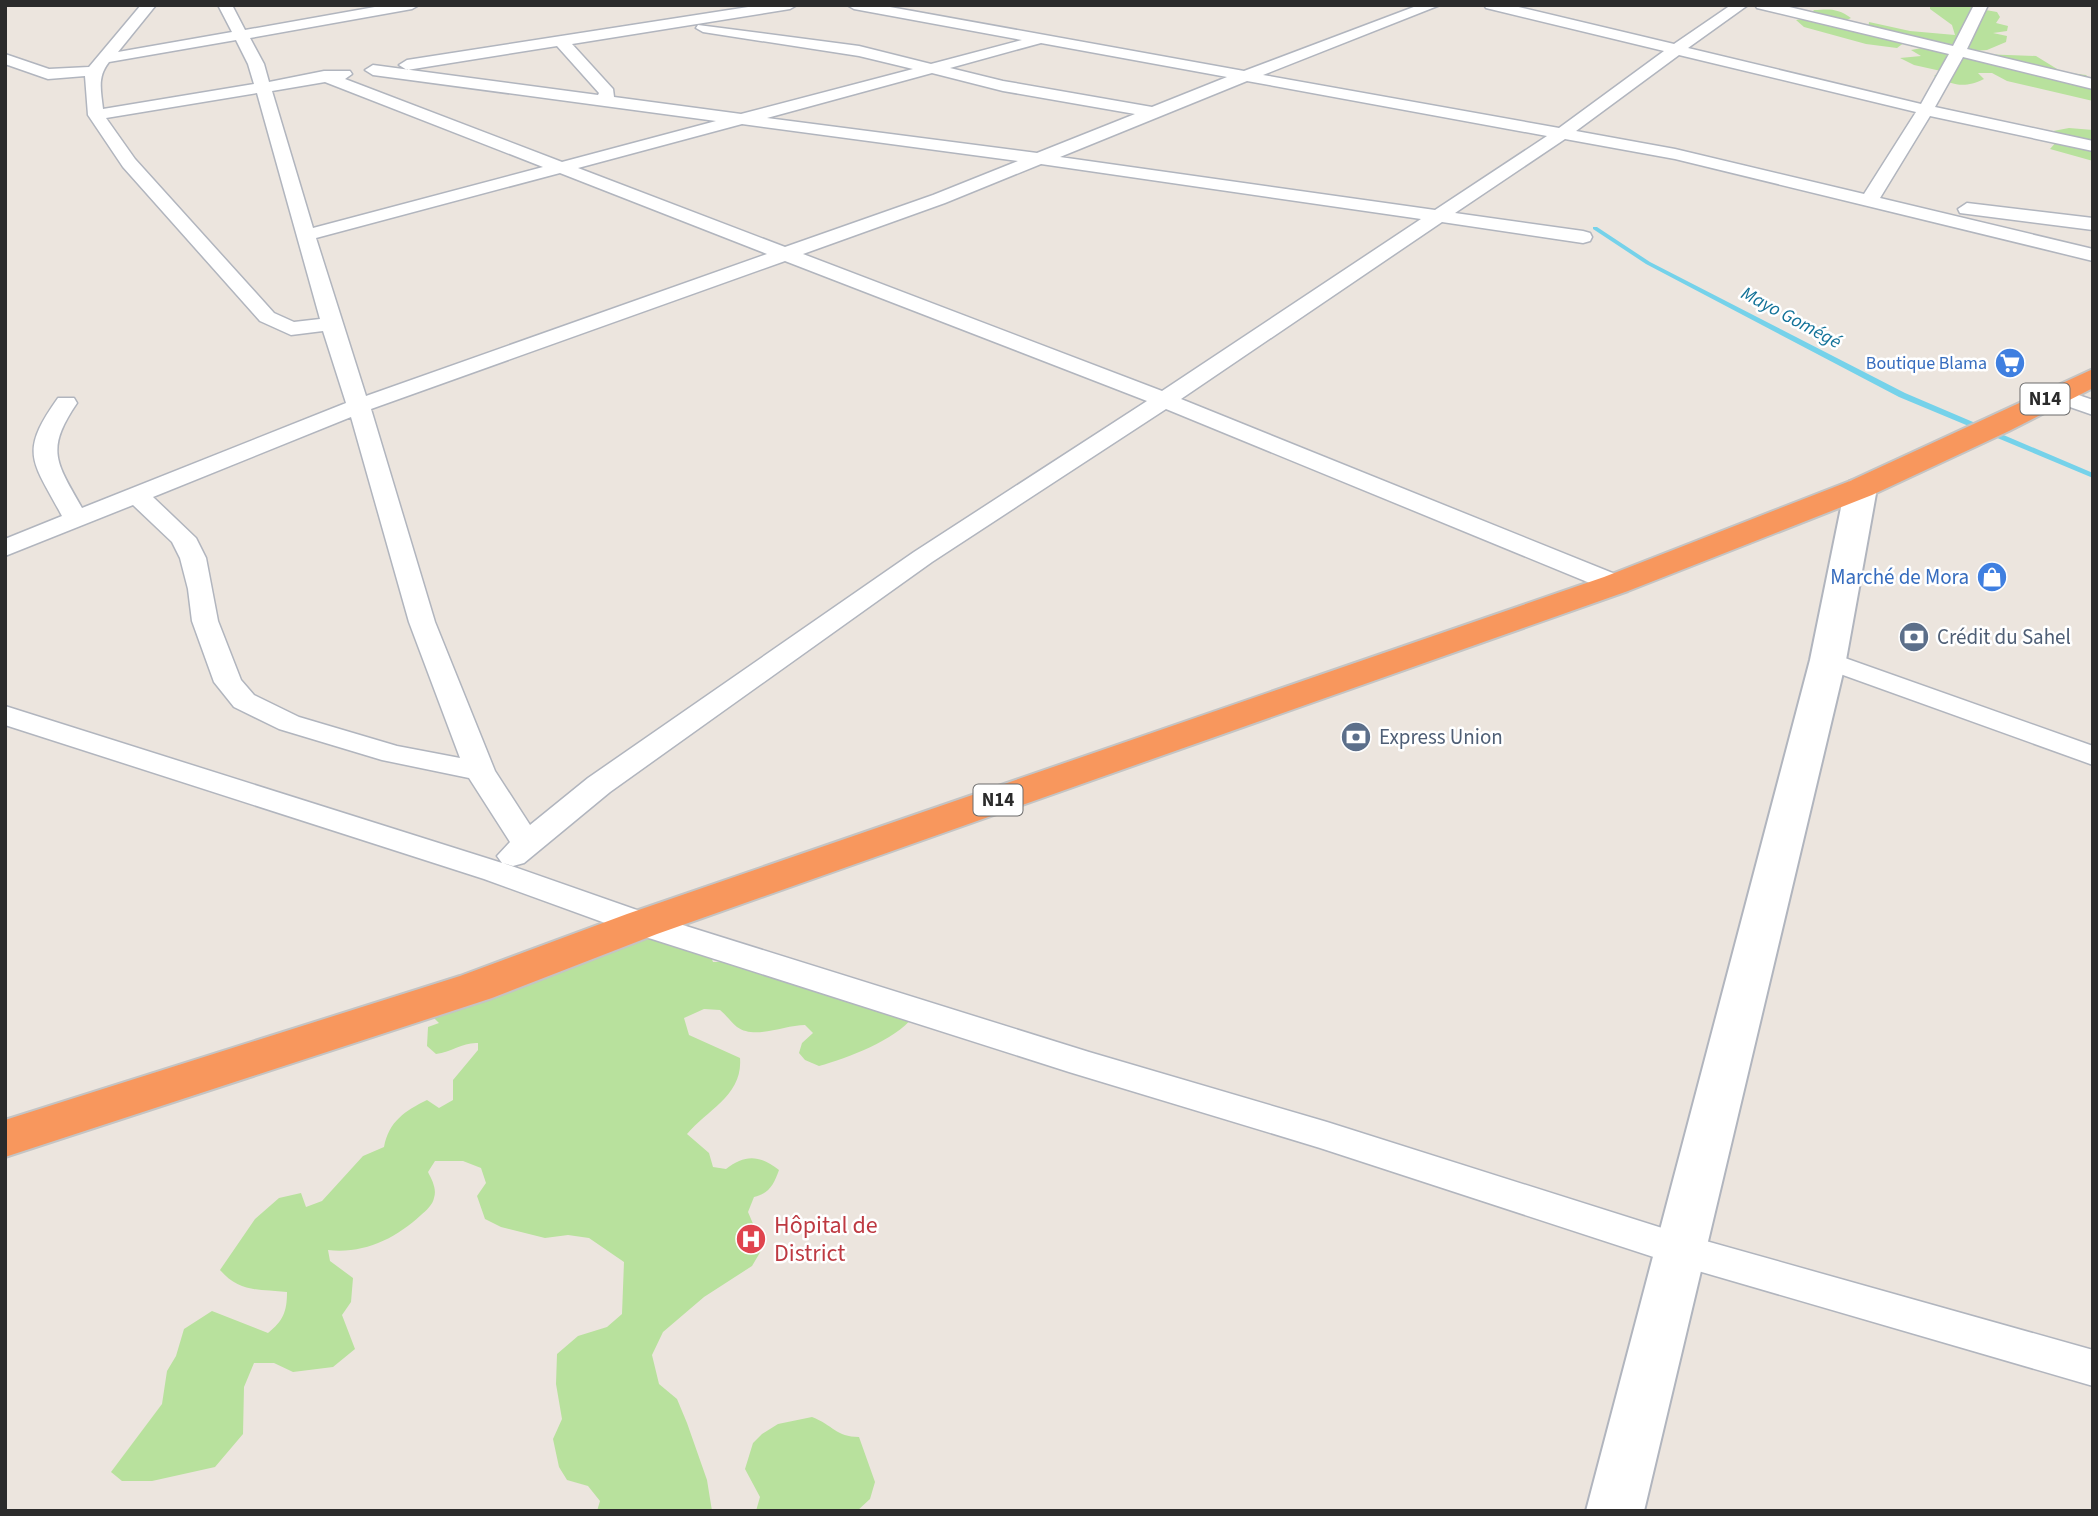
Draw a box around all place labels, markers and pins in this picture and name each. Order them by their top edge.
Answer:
supermarket icon: Boutique Blama [1993,346,2027,380]
place label: Boutique Blama [1866,351,1987,376]
shop icon: Marché de Mora [1975,560,2009,594]
place label: Marché de Mora [1830,562,1969,592]
bank icon: Crédit du Sahel [1897,620,1931,654]
place label: Crédit du Sahel [1937,622,2071,652]
bank icon: Express Union [1339,720,1373,754]
place label: Express Union [1379,722,1503,752]
place label: Hôpital de District [774,1208,878,1271]
hospital icon: Hôpital de District [734,1222,768,1256]

